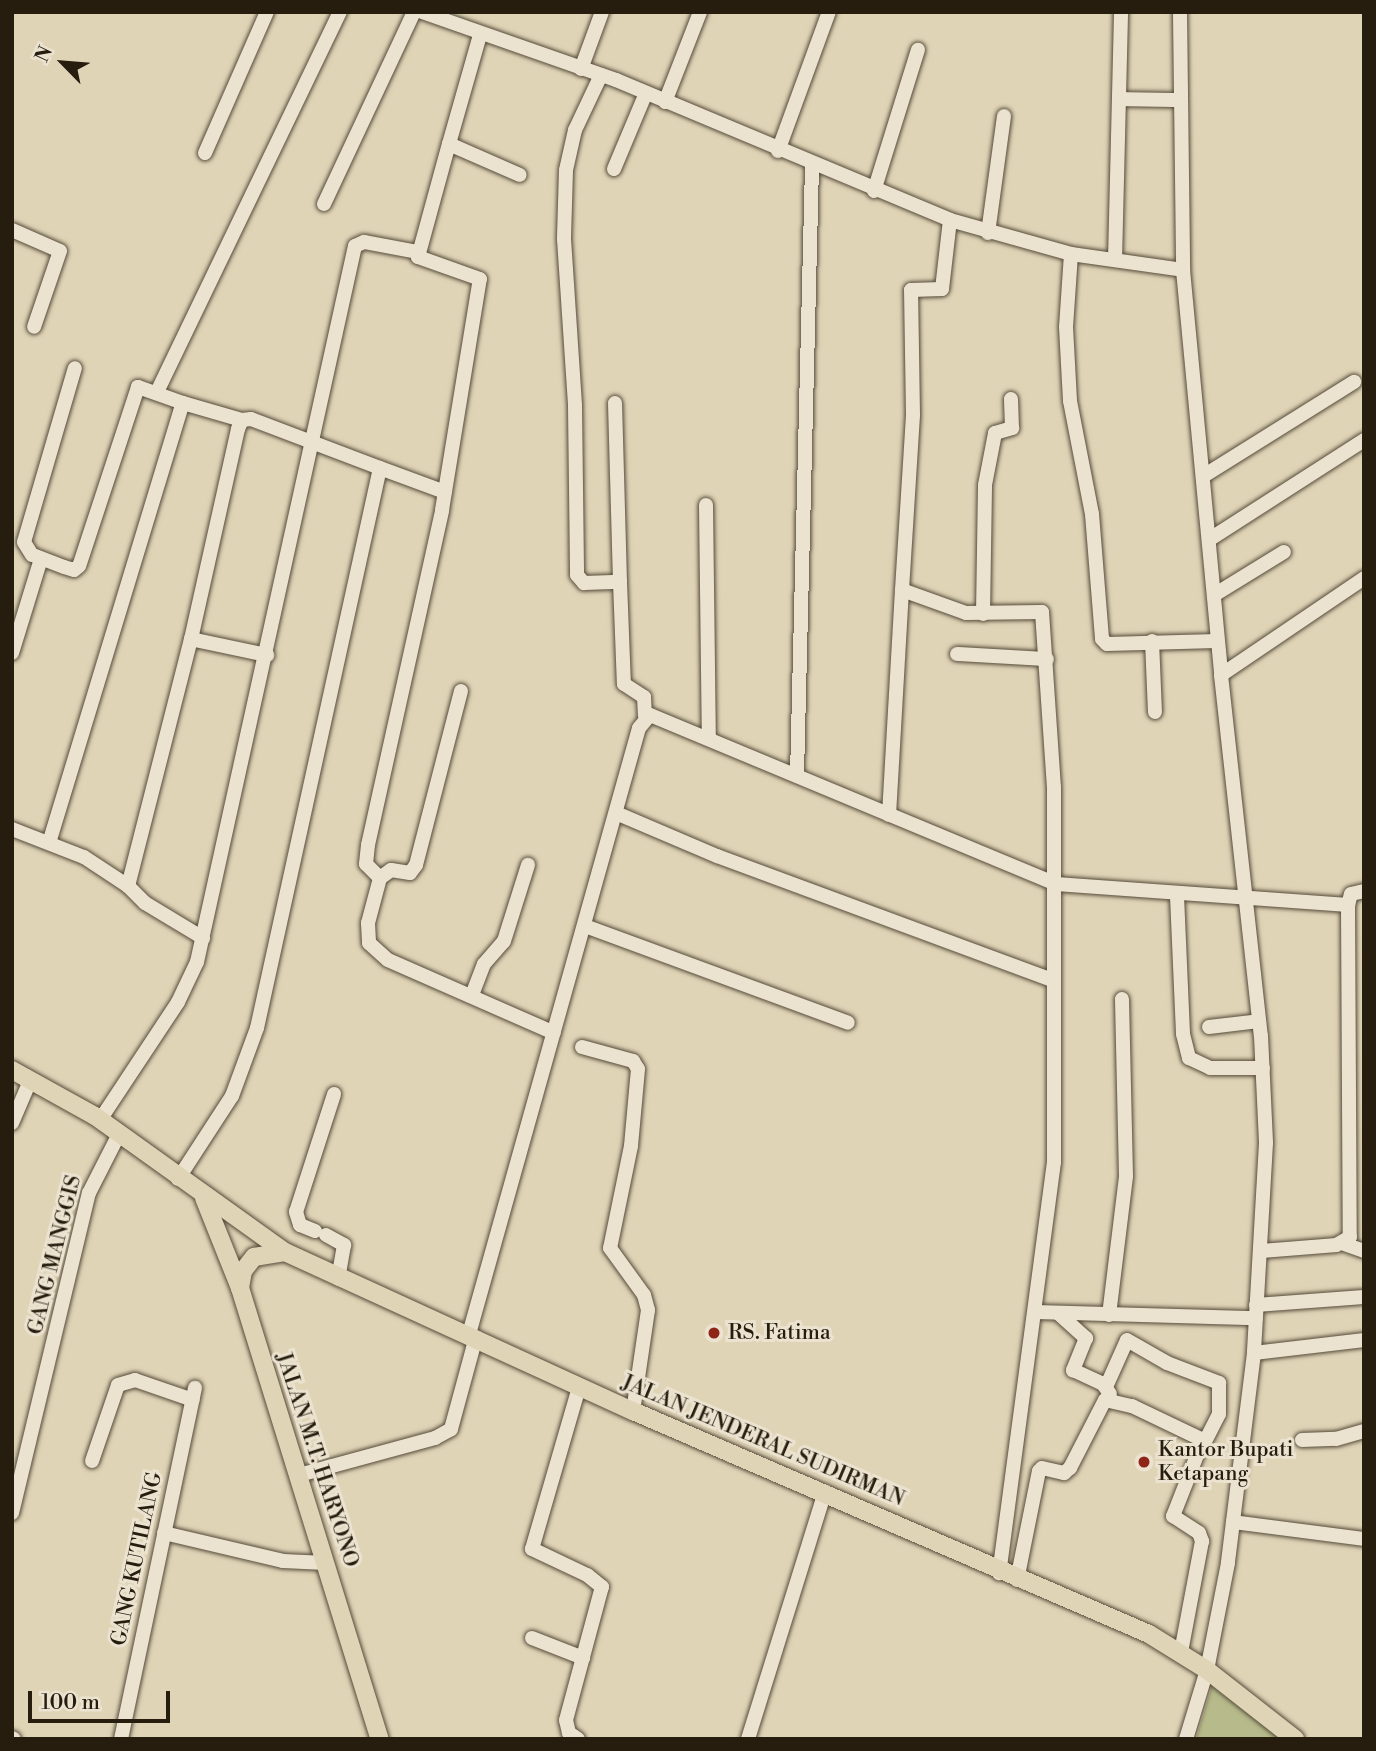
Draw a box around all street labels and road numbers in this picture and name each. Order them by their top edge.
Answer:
street label: GANG MANGGIS [23,1173,87,1337]
street label: JALAN M.T. HARYONO [270,1350,364,1570]
street label: JALAN JENDERAL SUDIRMAN [618,1370,908,1512]
street label: GANG KUTILANG [106,1470,168,1648]

